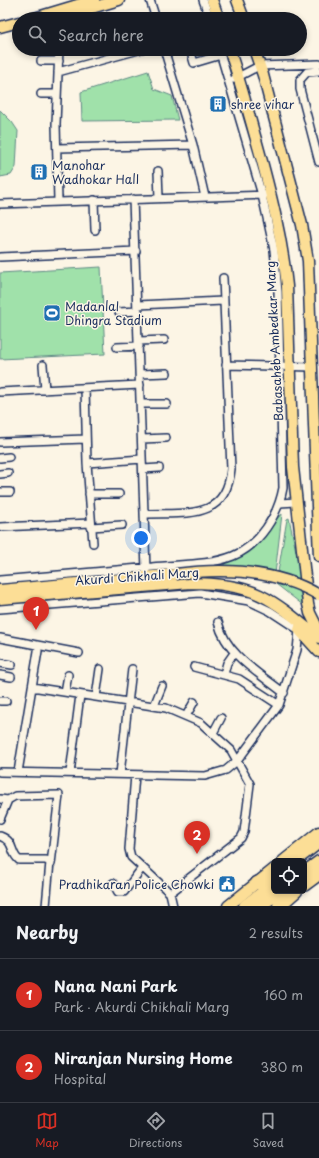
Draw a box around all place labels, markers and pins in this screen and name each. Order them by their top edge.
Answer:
building icon: shree vihar [208,94,228,114]
place label: shree vihar [231,95,295,113]
place label: Manohar Wadhokar Hall [52,156,139,188]
building icon: Manohar Wadhokar Hall [29,162,49,182]
place label: Madanlal Dhingra Stadium [65,297,162,329]
sports icon: Madanlal Dhingra Stadium [42,303,62,323]
pin: 1 [23,597,49,630]
pin: 2 [184,821,210,854]
public building icon: Pradhikaran Police Chowki [217,874,237,894]
place label: Pradhikaran Police Chowki [59,875,214,893]

